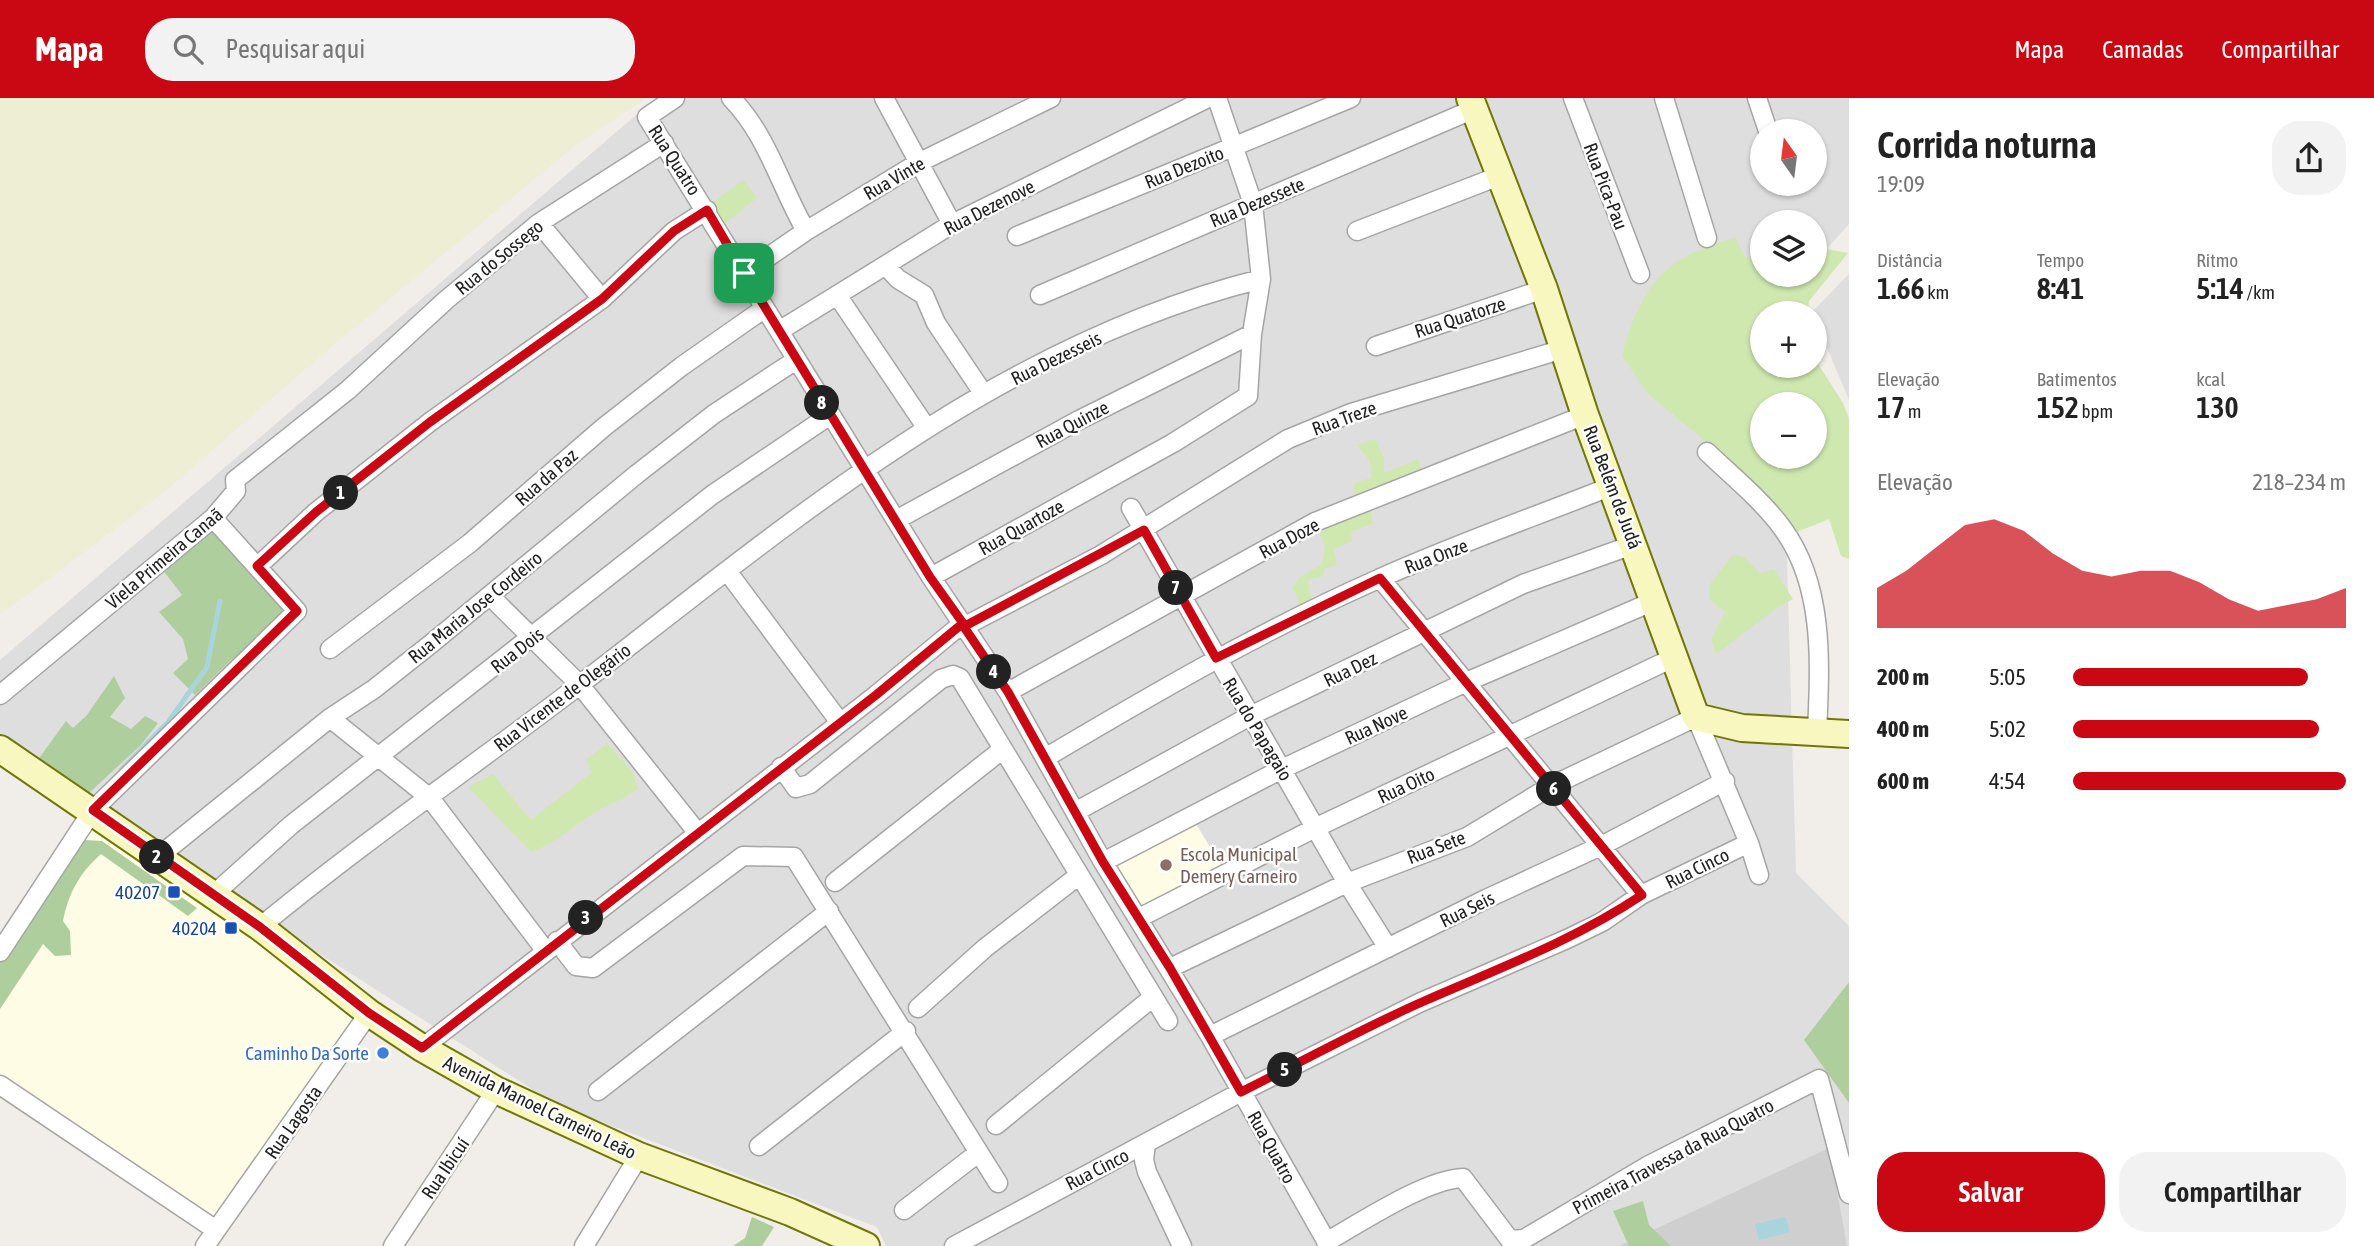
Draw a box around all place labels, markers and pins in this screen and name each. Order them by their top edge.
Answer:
pin [714,243,774,303]
pin: 8 [804,386,840,420]
pin: 1 [324,476,358,510]
pin: 7 [1158,570,1194,606]
pin: 4 [976,654,1012,690]
pin: 6 [1536,772,1572,806]
pin: 2 [140,840,174,874]
place label: Escola Municipal Demery Carneiro [1180,843,1297,887]
marker: Escola Municipal Demery Carneiro [1158,857,1174,873]
place label: 40207 [115,881,160,903]
marker: 40207 [166,884,182,900]
pin: 3 [568,900,604,936]
place label: 40204 [172,917,217,939]
marker: 40204 [223,920,239,936]
place label: Caminho Da Sorte [245,1042,369,1064]
marker: Caminho Da Sorte [375,1045,391,1061]
pin: 5 [1268,1052,1302,1088]

